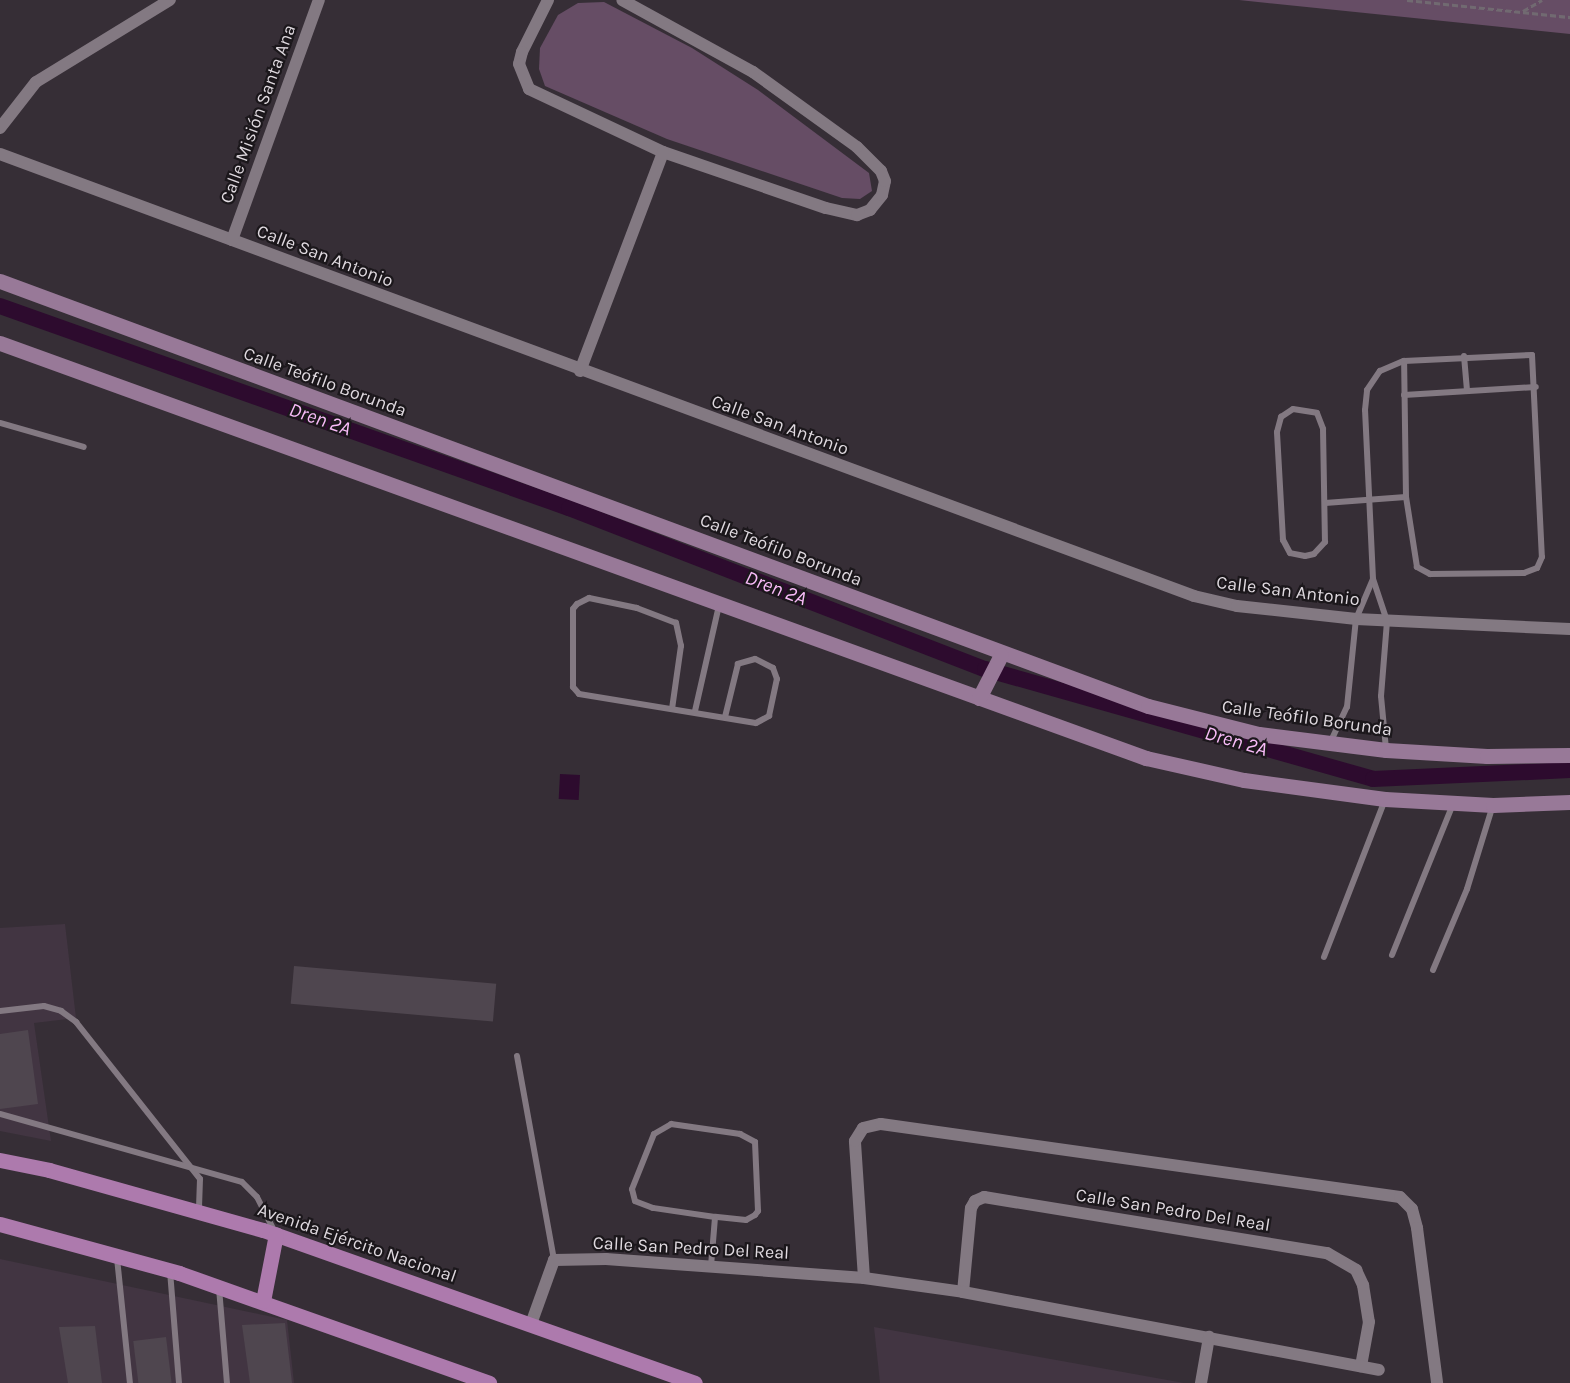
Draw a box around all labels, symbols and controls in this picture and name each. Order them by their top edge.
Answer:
street label: Calle Misión Santa Ana [216,22,300,206]
street label: Calle San Antonio [254,220,396,292]
street label: Calle Teófilo Borunda [241,342,409,422]
street label: Calle San Antonio [708,390,852,460]
water label: Dren 2A [286,397,354,441]
street label: Calle Teófilo Borunda [697,509,865,591]
water label: Dren 2A [742,565,810,611]
street label: Calle San Antonio [1215,571,1361,611]
street label: Calle Teófilo Borunda [1220,695,1394,741]
water label: Dren 2A [1202,721,1270,761]
street label: Calle San Pedro Del Real [1074,1184,1272,1236]
street label: Avenida Ejército Nacional [255,1199,459,1287]
street label: Calle San Pedro Del Real [592,1232,790,1264]

